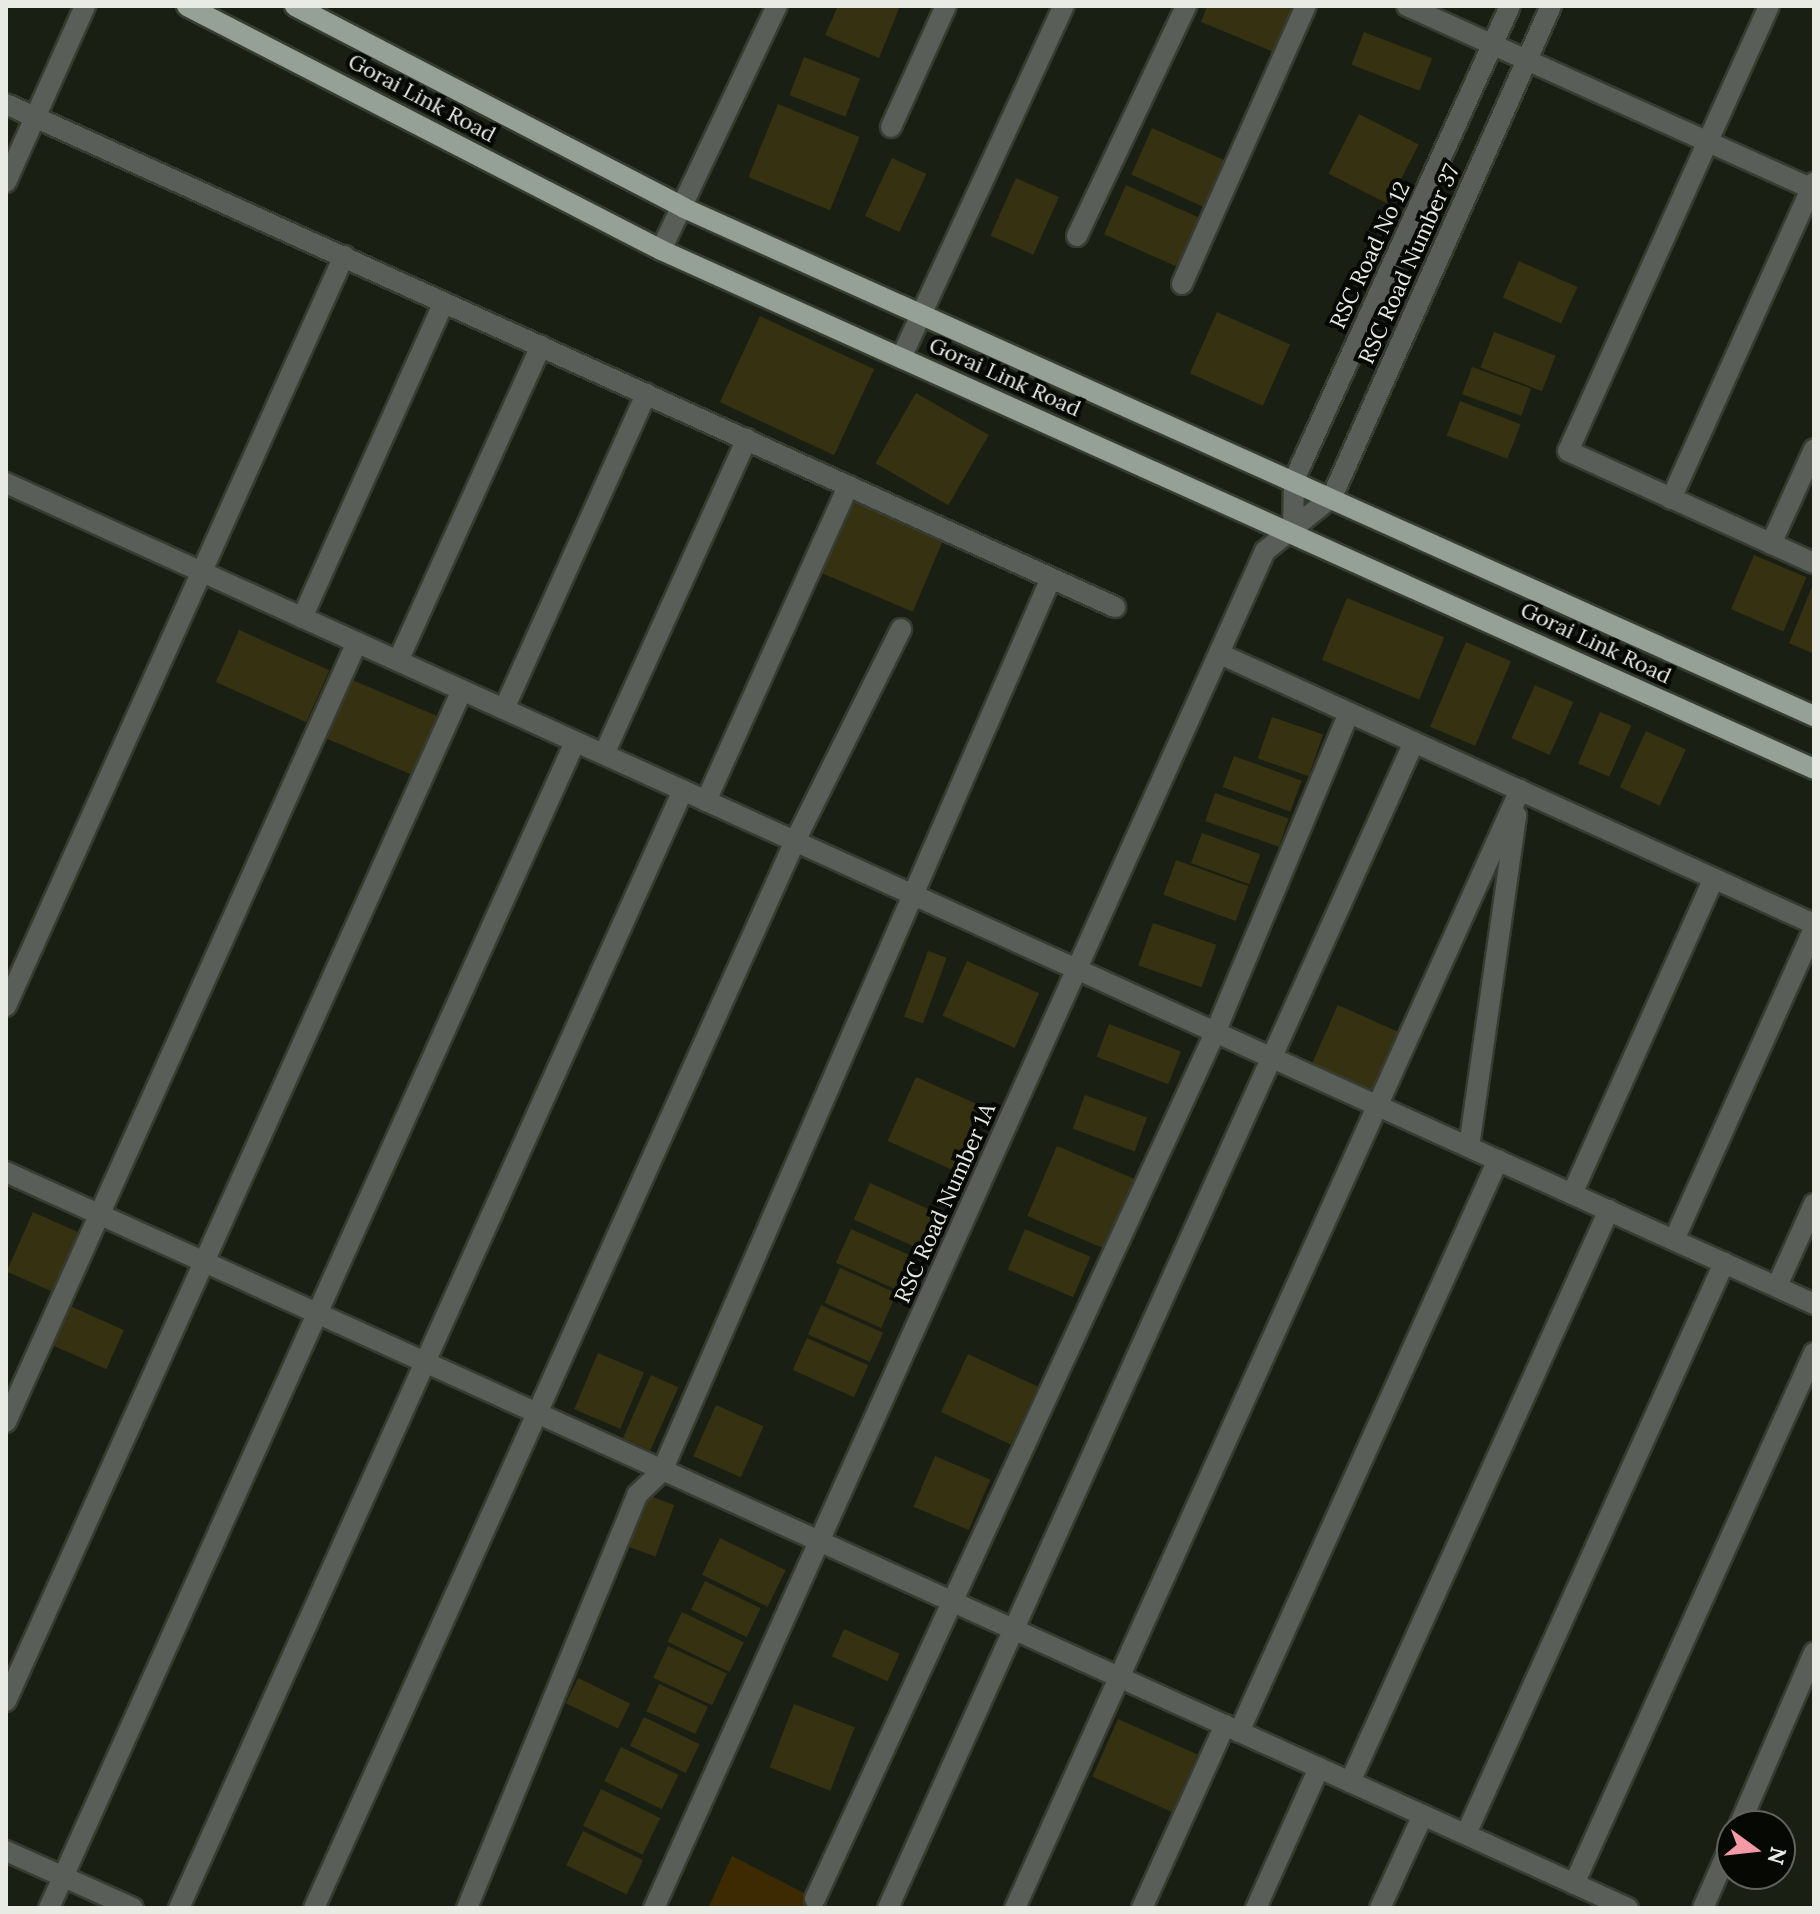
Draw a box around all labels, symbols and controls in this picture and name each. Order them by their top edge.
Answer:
street label: Gorai Link Road [344,48,500,148]
street label: RSC Road Number 37 [1353,160,1465,368]
street label: RSC Road No 12 [1324,177,1416,333]
street label: Gorai Link Road [925,332,1085,422]
street label: Gorai Link Road [1516,597,1676,689]
street label: RSC Road Number 1A [889,1099,1001,1307]
north arrow [1716,1810,1796,1890]
text: N [1762,1844,1793,1868]

